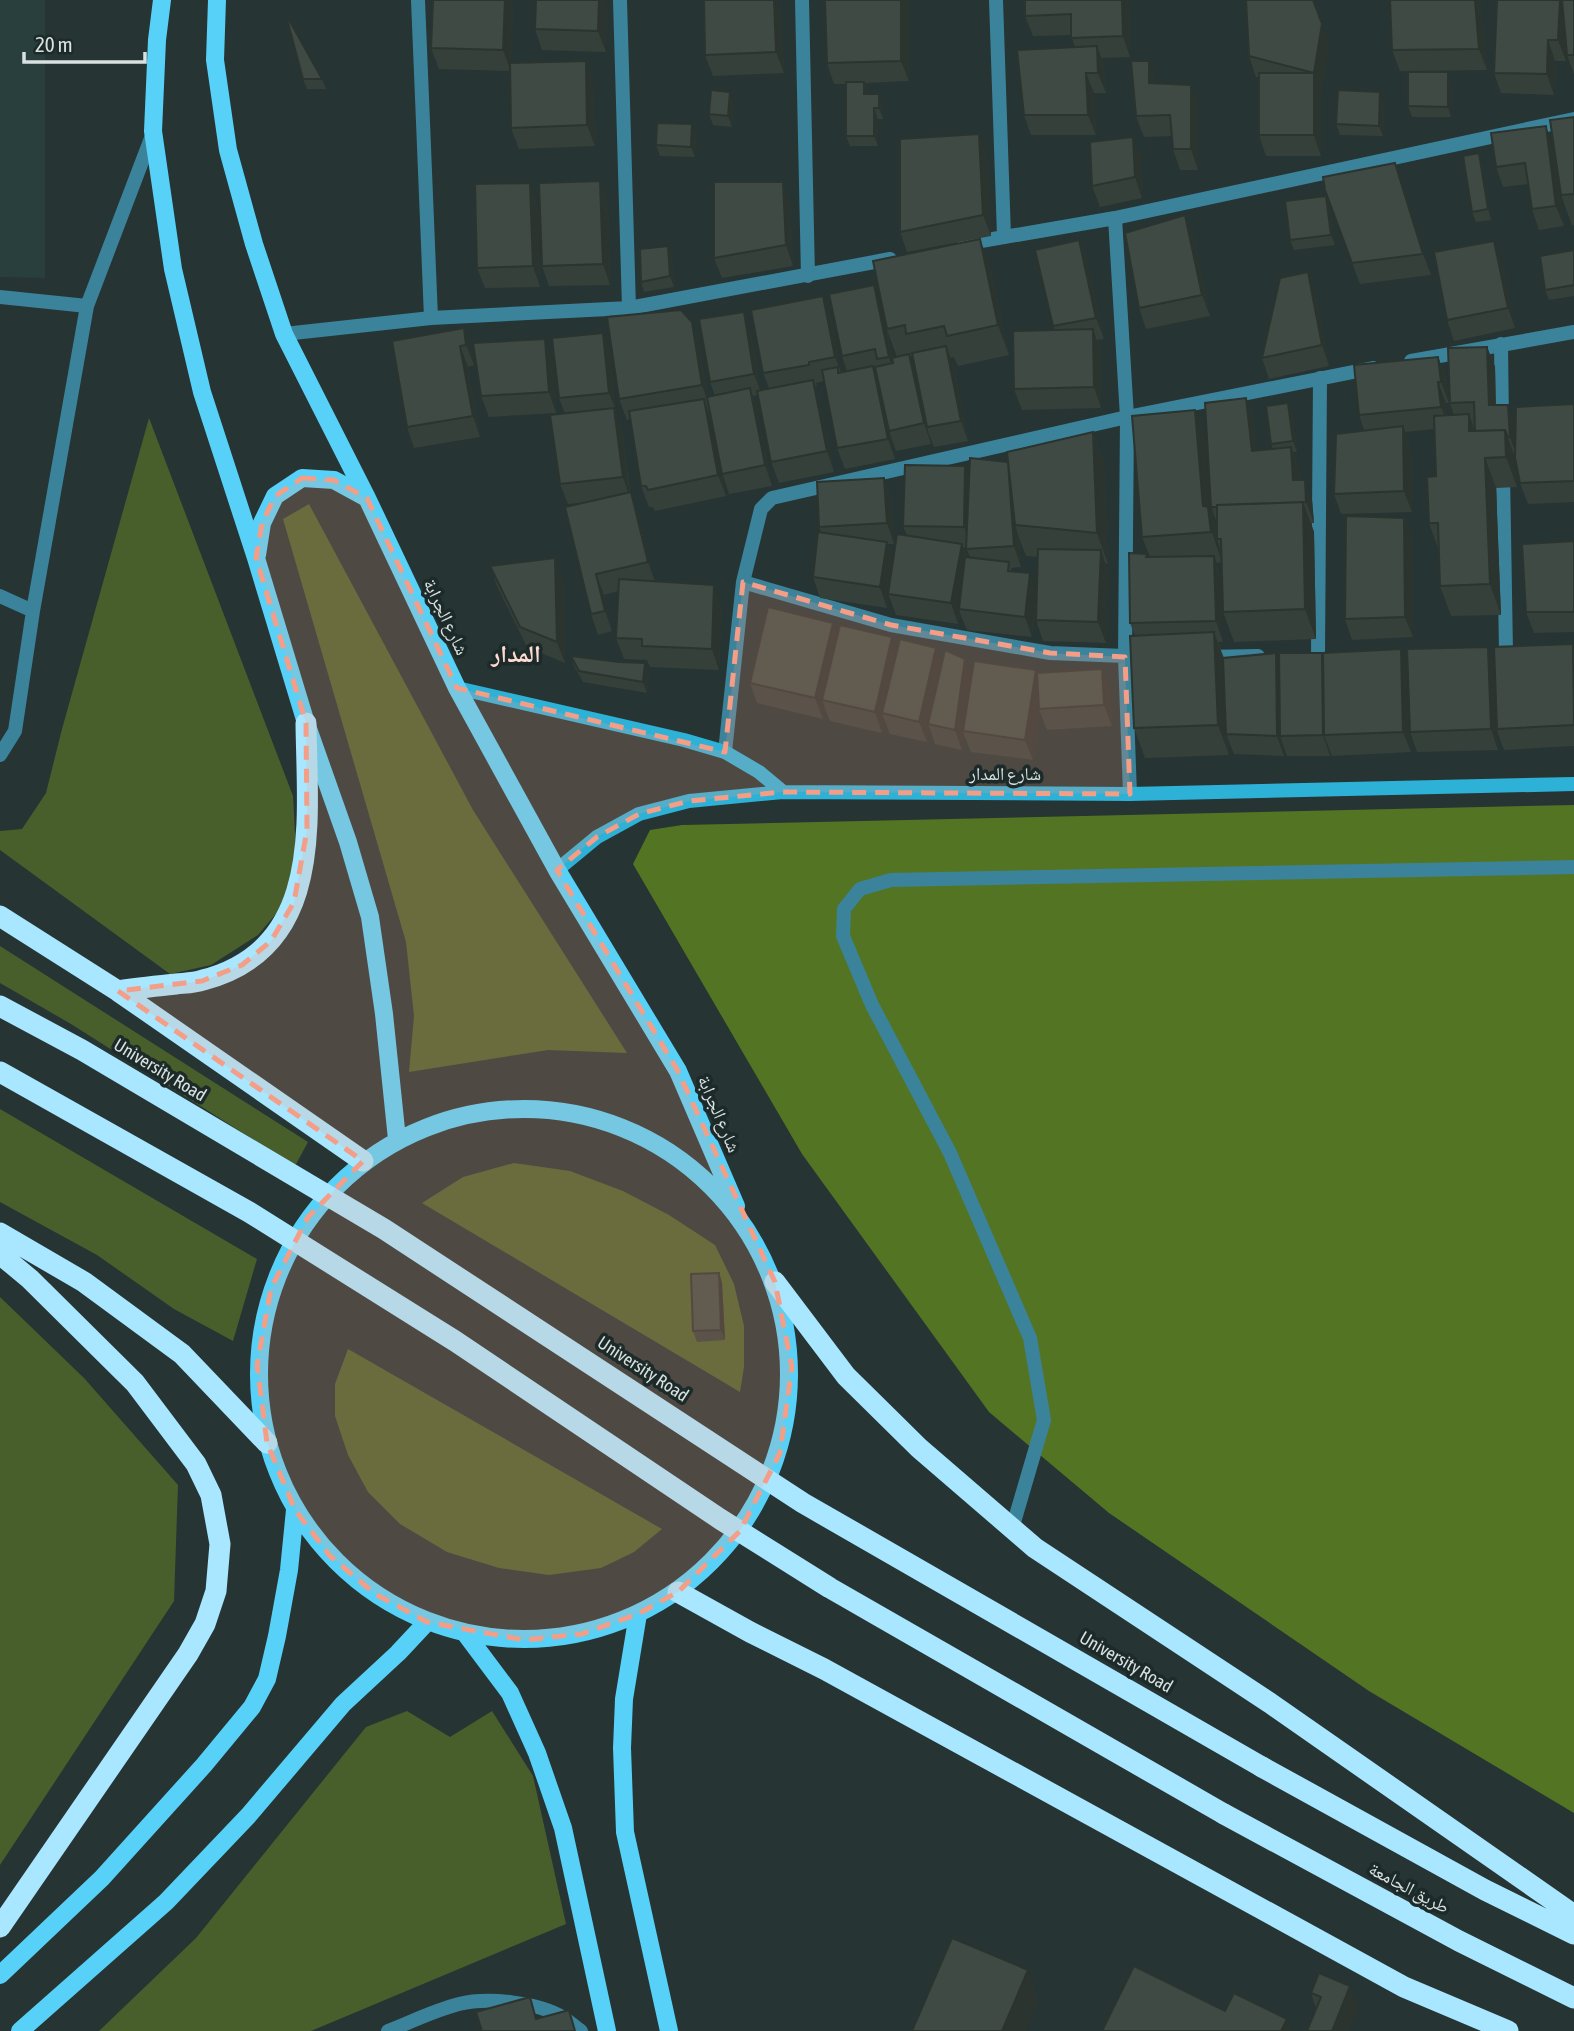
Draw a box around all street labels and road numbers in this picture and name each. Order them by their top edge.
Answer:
street label: شارع الجرابة [419,575,473,659]
street label: شارع المدار [968,763,1041,785]
street label: University Road [110,1034,210,1105]
street label: شارع الجرابة [693,1072,745,1156]
street label: University Road [594,1331,693,1406]
street label: University Road [1076,1626,1177,1697]
street label: طريق الجامعة [1365,1858,1453,1918]

